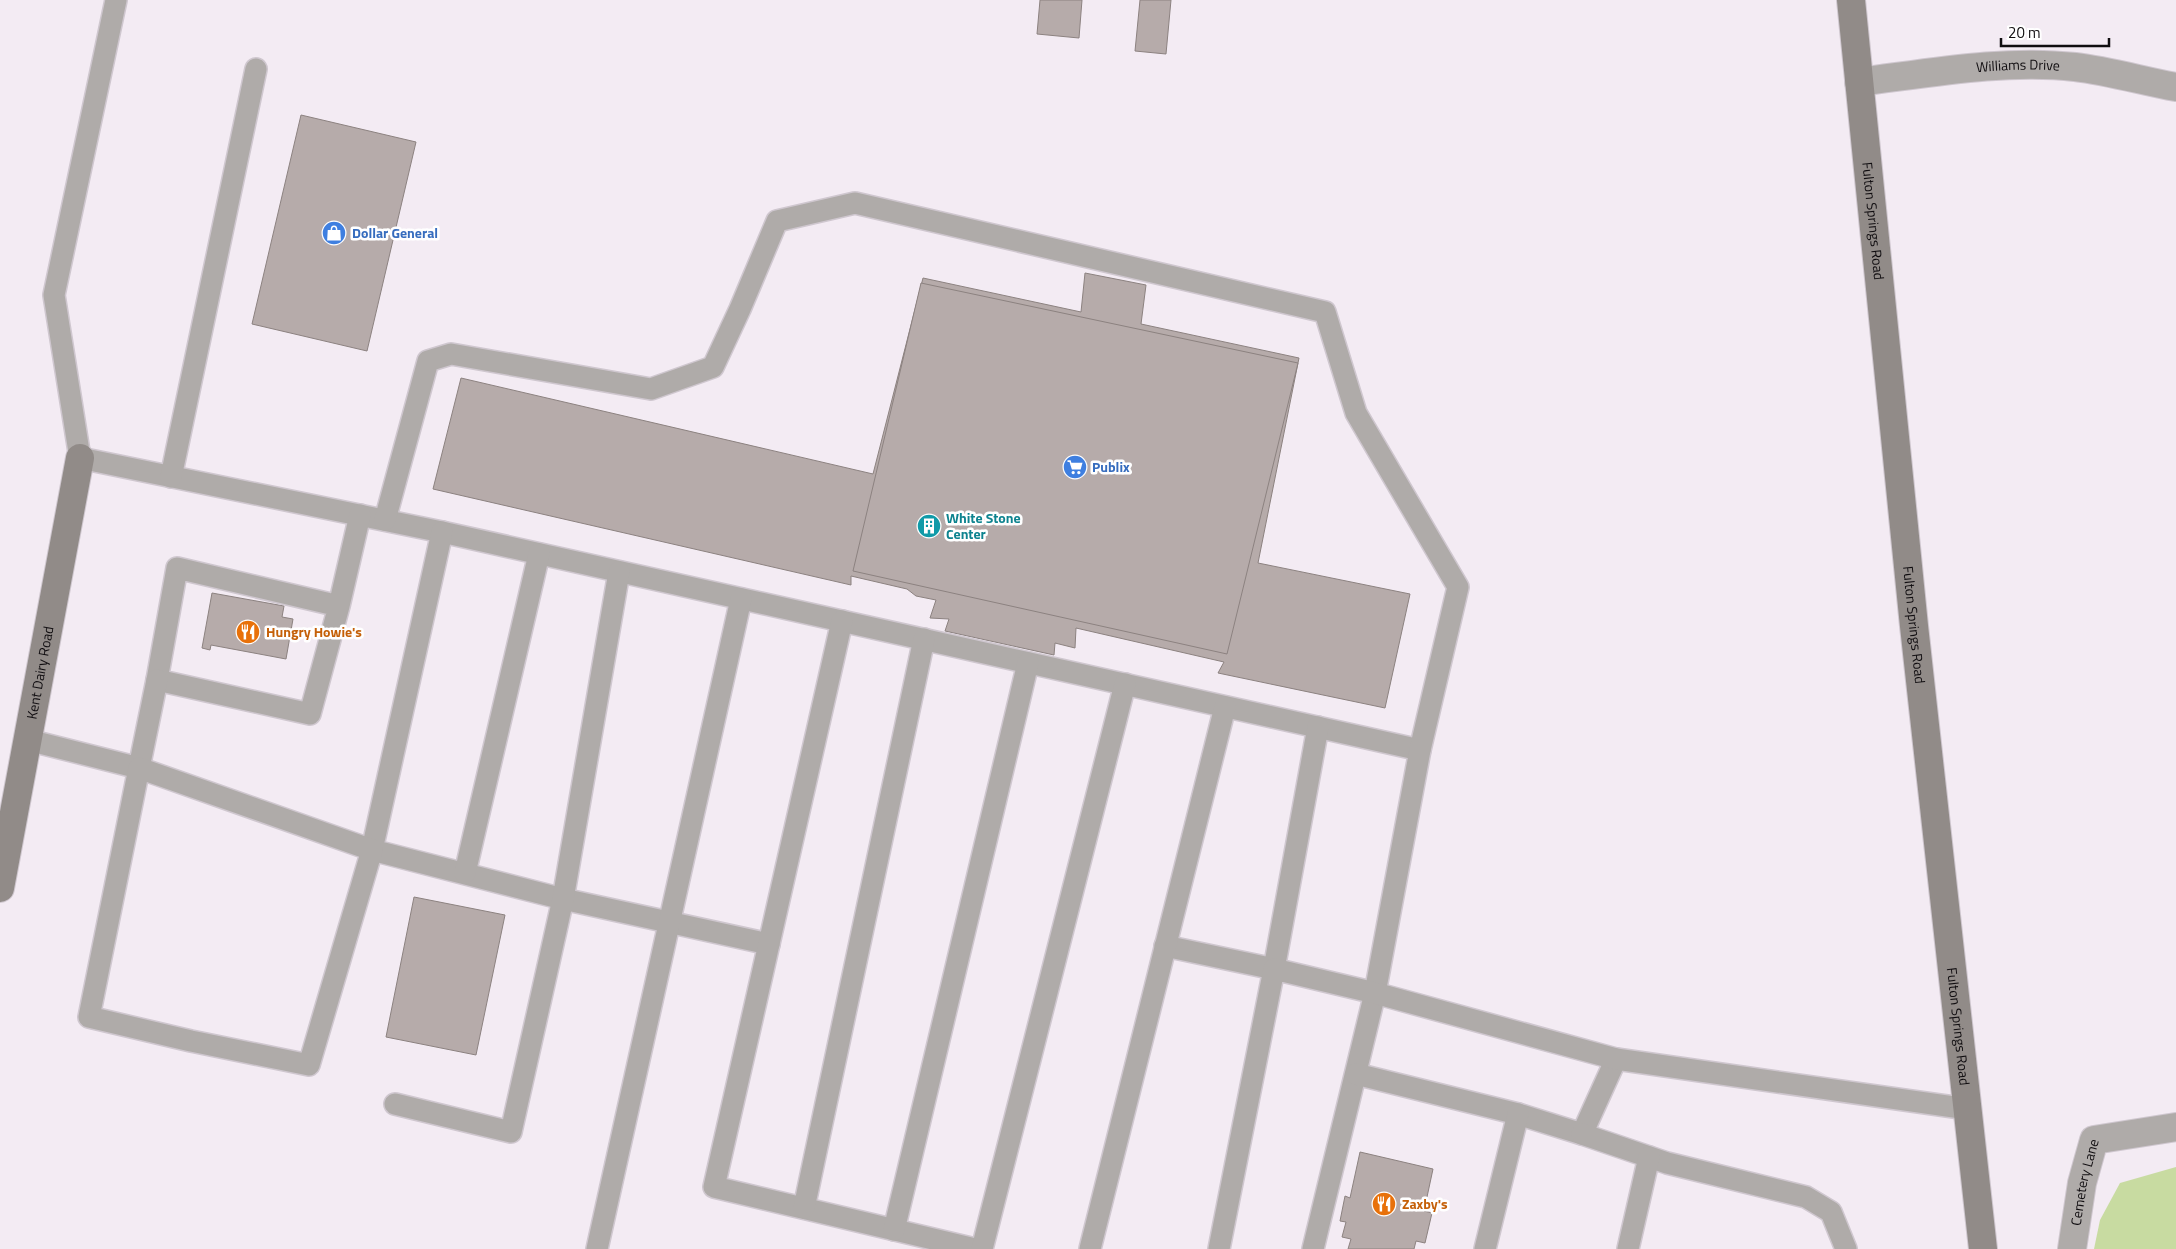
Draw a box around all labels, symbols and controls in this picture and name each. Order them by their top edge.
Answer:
scale bar [2001,15,2108,47]
text: 20 m [2008,21,2041,44]
street label: Williams Drive [1975,54,2061,77]
street label: Fulton Springs Road [1857,161,1890,281]
shop icon: Dollar General [321,220,347,246]
place label: Dollar General [352,222,438,243]
supermarket icon: Publix [1062,454,1088,480]
place label: Publix [1092,456,1130,477]
place label: White Stone Center [946,507,1021,544]
building icon: White Stone Center [916,513,942,539]
street label: Fulton Springs Road [1898,565,1931,685]
restaurant icon: Hungry Howie's [235,619,261,645]
place label: Hungry Howie's [266,621,362,642]
street label: Kent Dairy Road [21,624,59,721]
street label: Fulton Springs Road [1942,966,1976,1086]
street label: Cemetery Lane [2065,1136,2104,1227]
restaurant icon: Zaxby's [1371,1191,1397,1217]
place label: Zaxby's [1402,1193,1448,1214]

